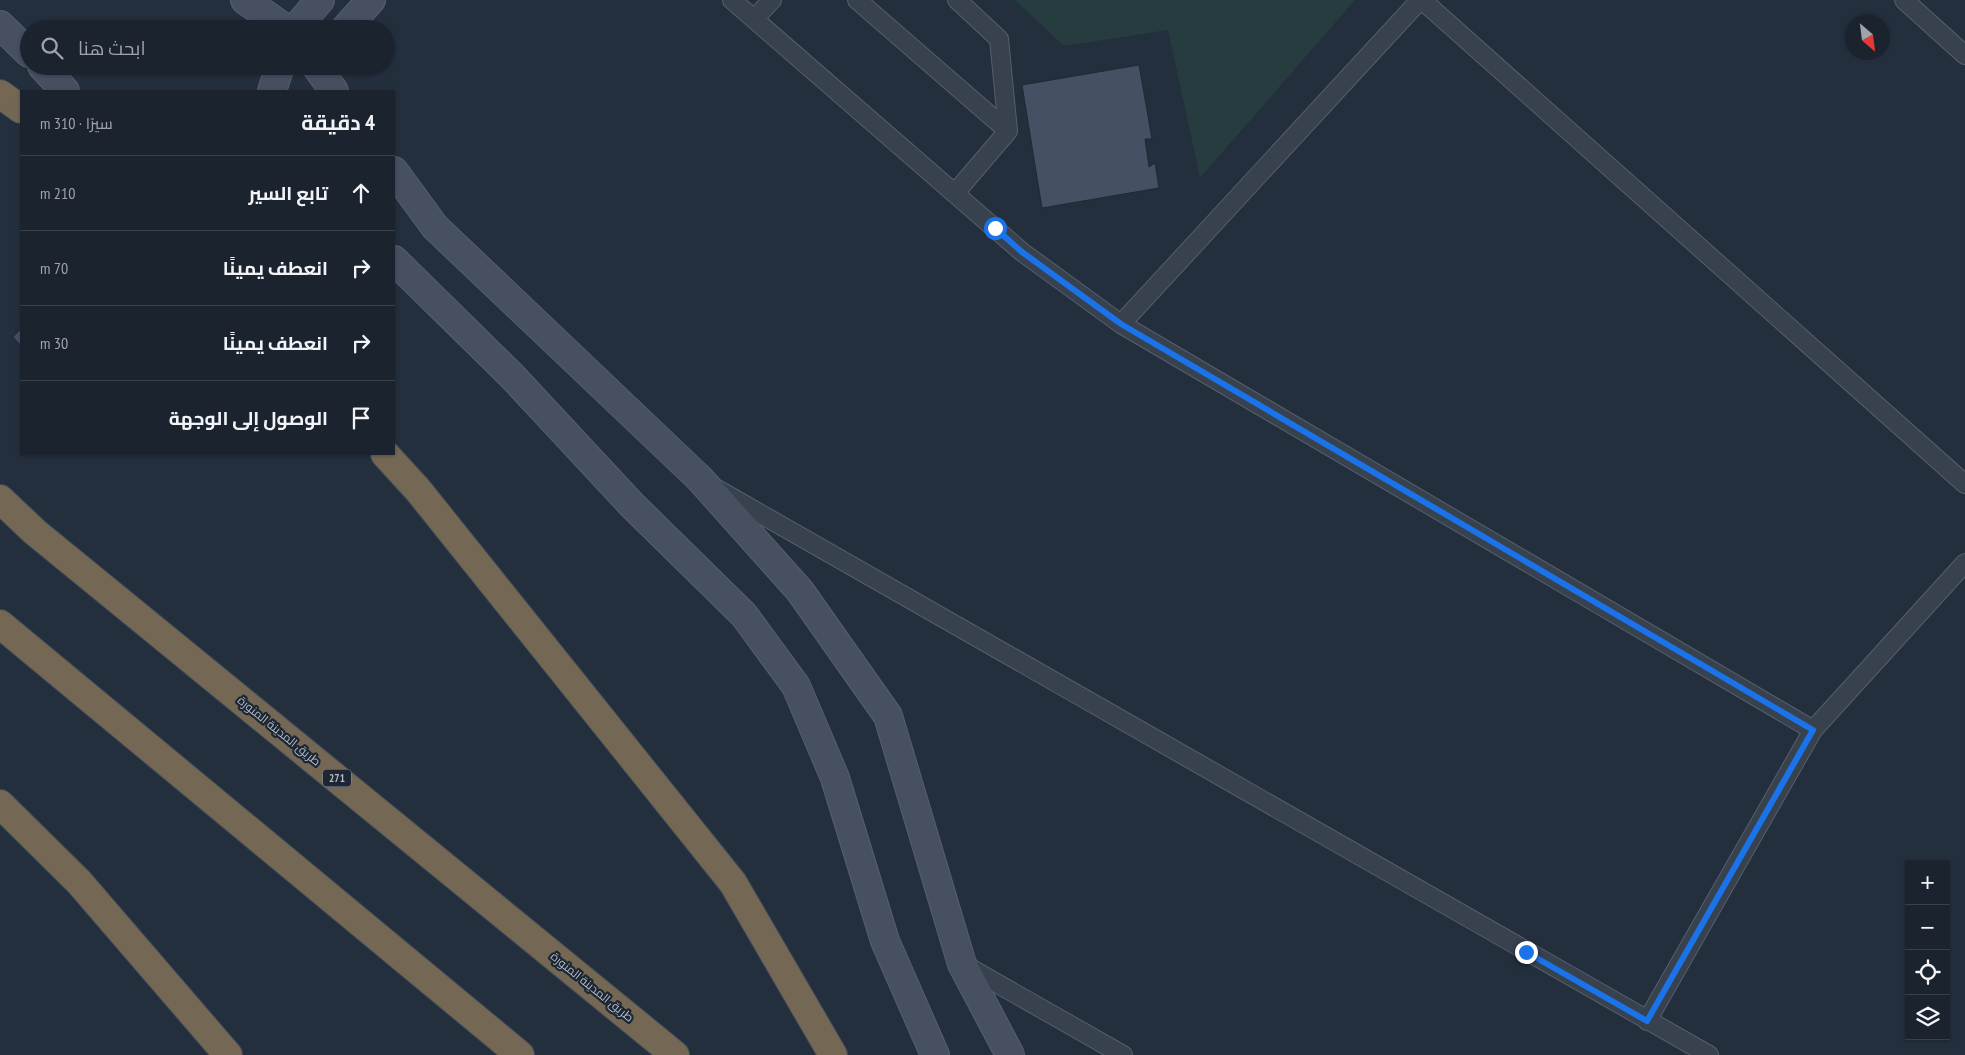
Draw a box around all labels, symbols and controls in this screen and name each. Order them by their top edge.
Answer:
north arrow [1845,15,1890,60]
search box [20,20,395,75]
icon: search [38,34,66,62]
text: ابحث هنا [78,36,146,60]
text: 4 دقيقة [301,109,375,136]
text: سيرًا · 310 m [40,113,113,133]
icon: ahead [347,179,375,207]
text: تابع السير [249,181,328,205]
text: 210 m [40,183,75,203]
route start [984,217,1007,240]
icon: right [347,254,375,282]
text: انعطف يمينًا [223,256,328,280]
text: 70 m [40,258,68,278]
icon: right [347,329,375,357]
text: انعطف يمينًا [223,331,328,355]
text: 30 m [40,333,68,353]
icon: arrive [347,404,375,432]
text: الوصول إلى الوجهة [169,406,328,430]
street label: طريق المدينة المنورة [235,693,324,769]
road number: 271 [323,770,351,786]
map controls [1905,860,1950,1040]
button: + [1905,860,1950,905]
button: − [1905,905,1950,950]
route end [1515,941,1538,964]
street label: طريق المدينة المنورة [548,949,637,1025]
button: locate [1905,950,1950,995]
button: layers [1905,995,1950,1040]

